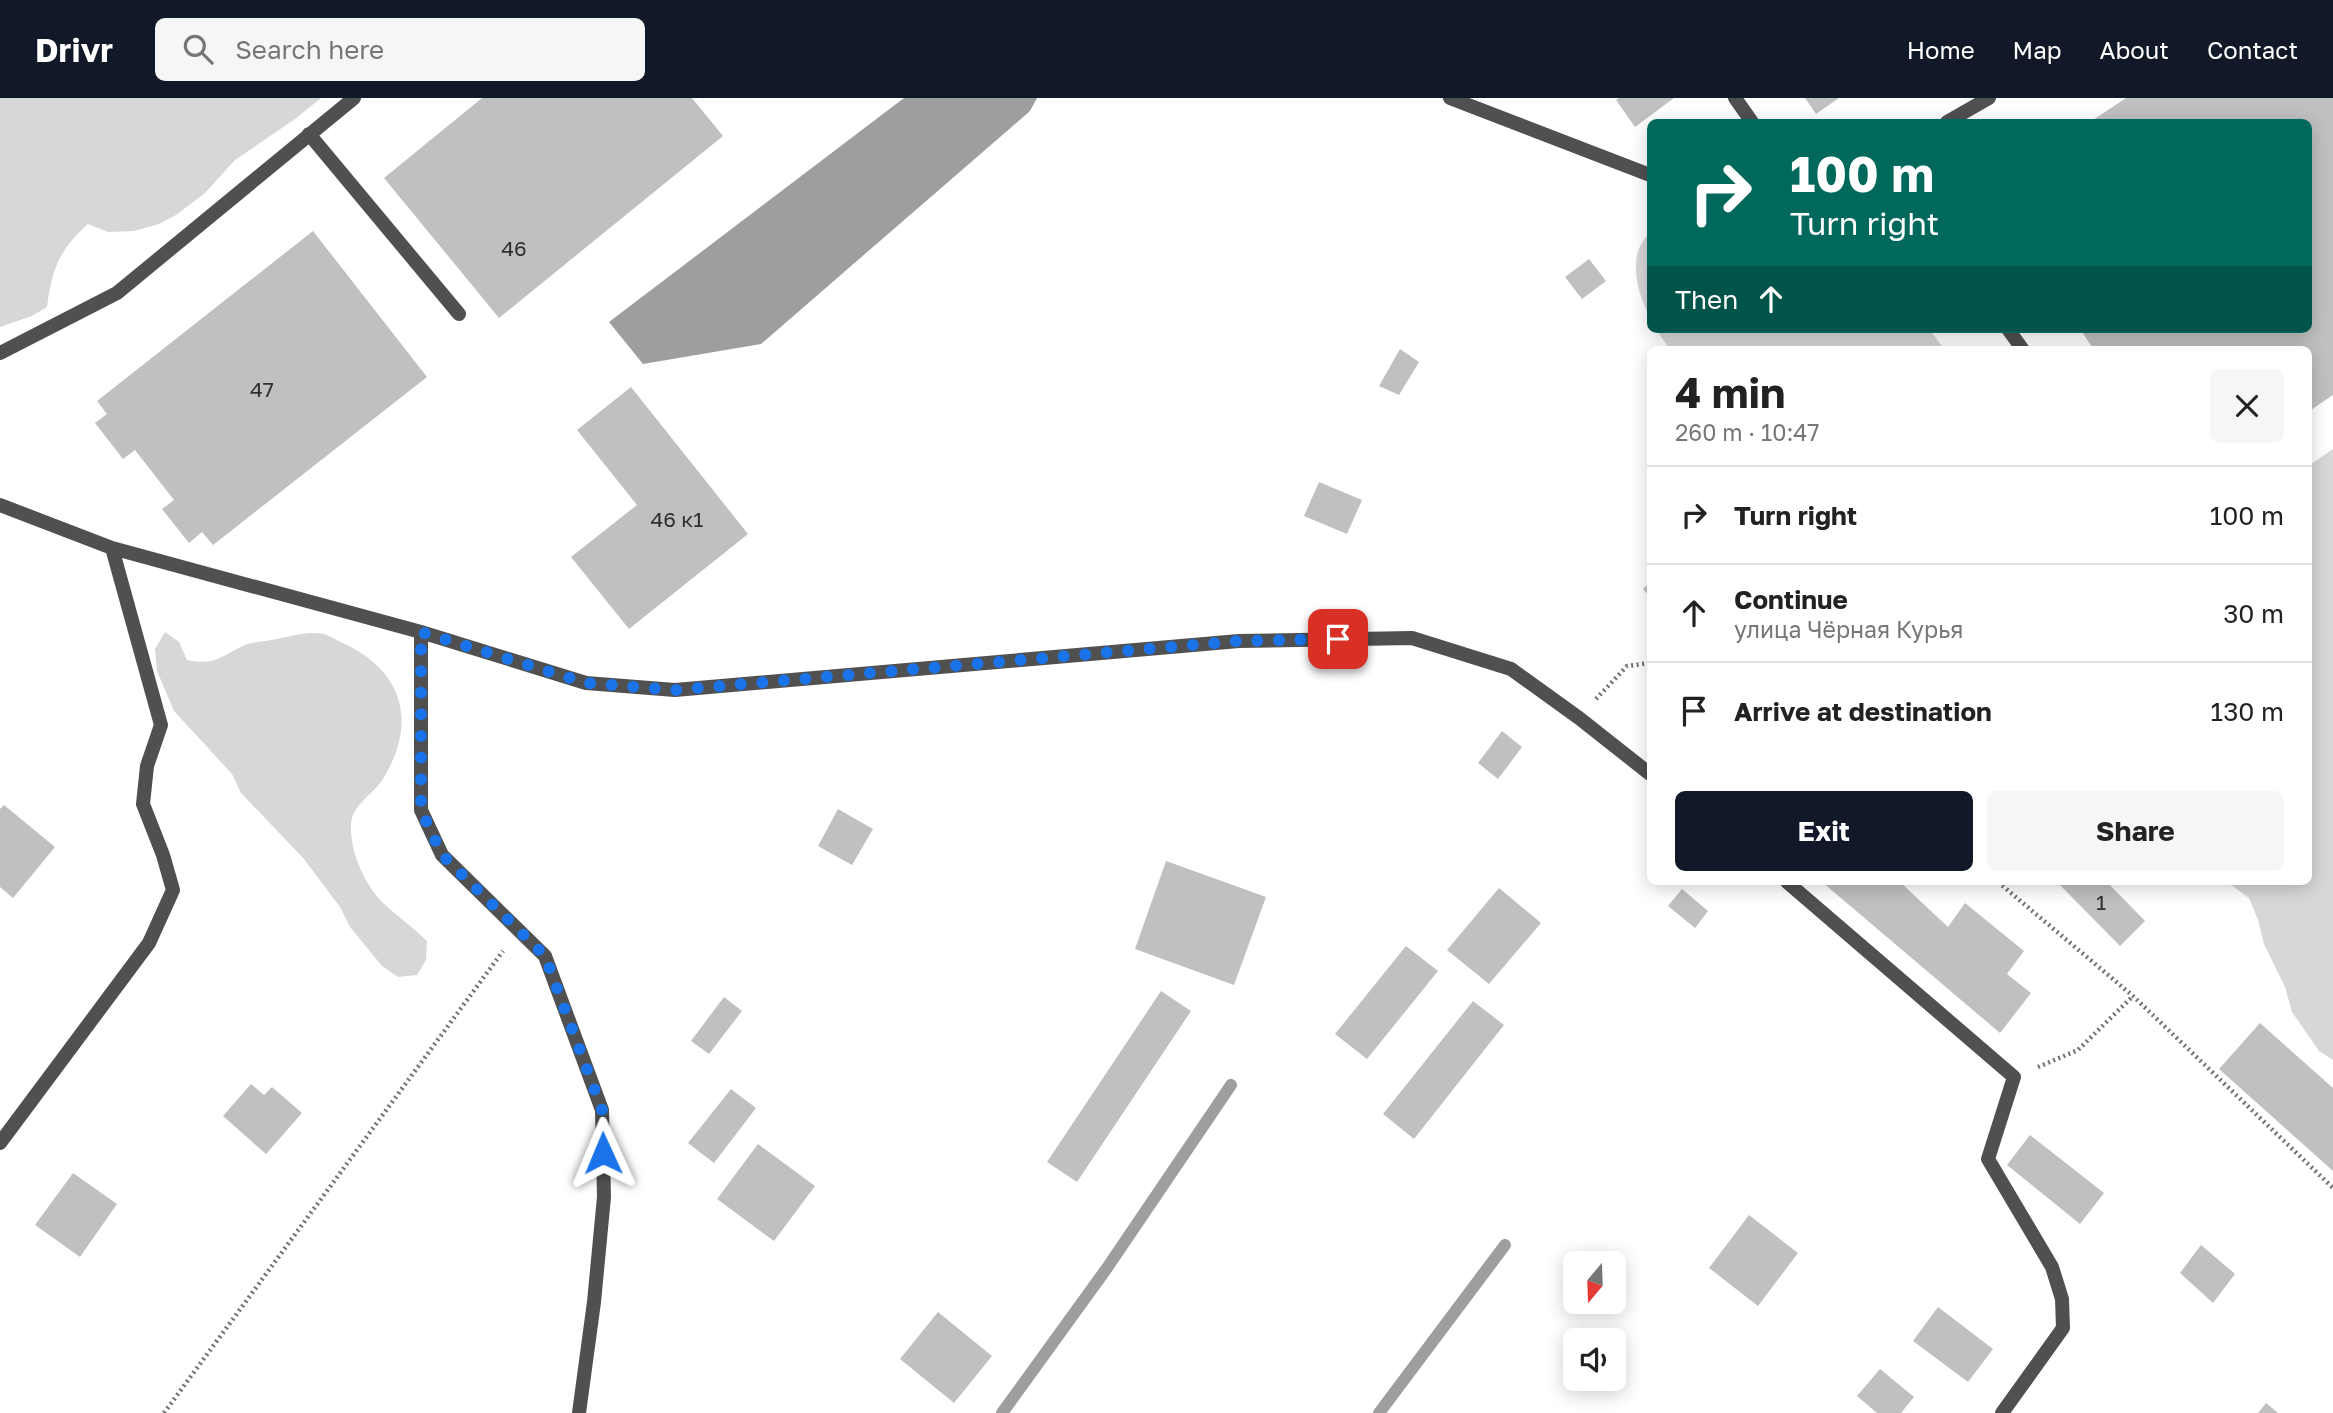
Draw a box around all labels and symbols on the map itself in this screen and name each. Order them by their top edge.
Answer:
house number: 46 [501,235,527,261]
house number: 47 [250,376,274,402]
house number: 46 к1 [650,506,704,532]
pin [1308,609,1368,669]
house number: 1 [2096,889,2106,915]
position arrow [566,1116,640,1190]
north arrow [1563,1251,1626,1314]

